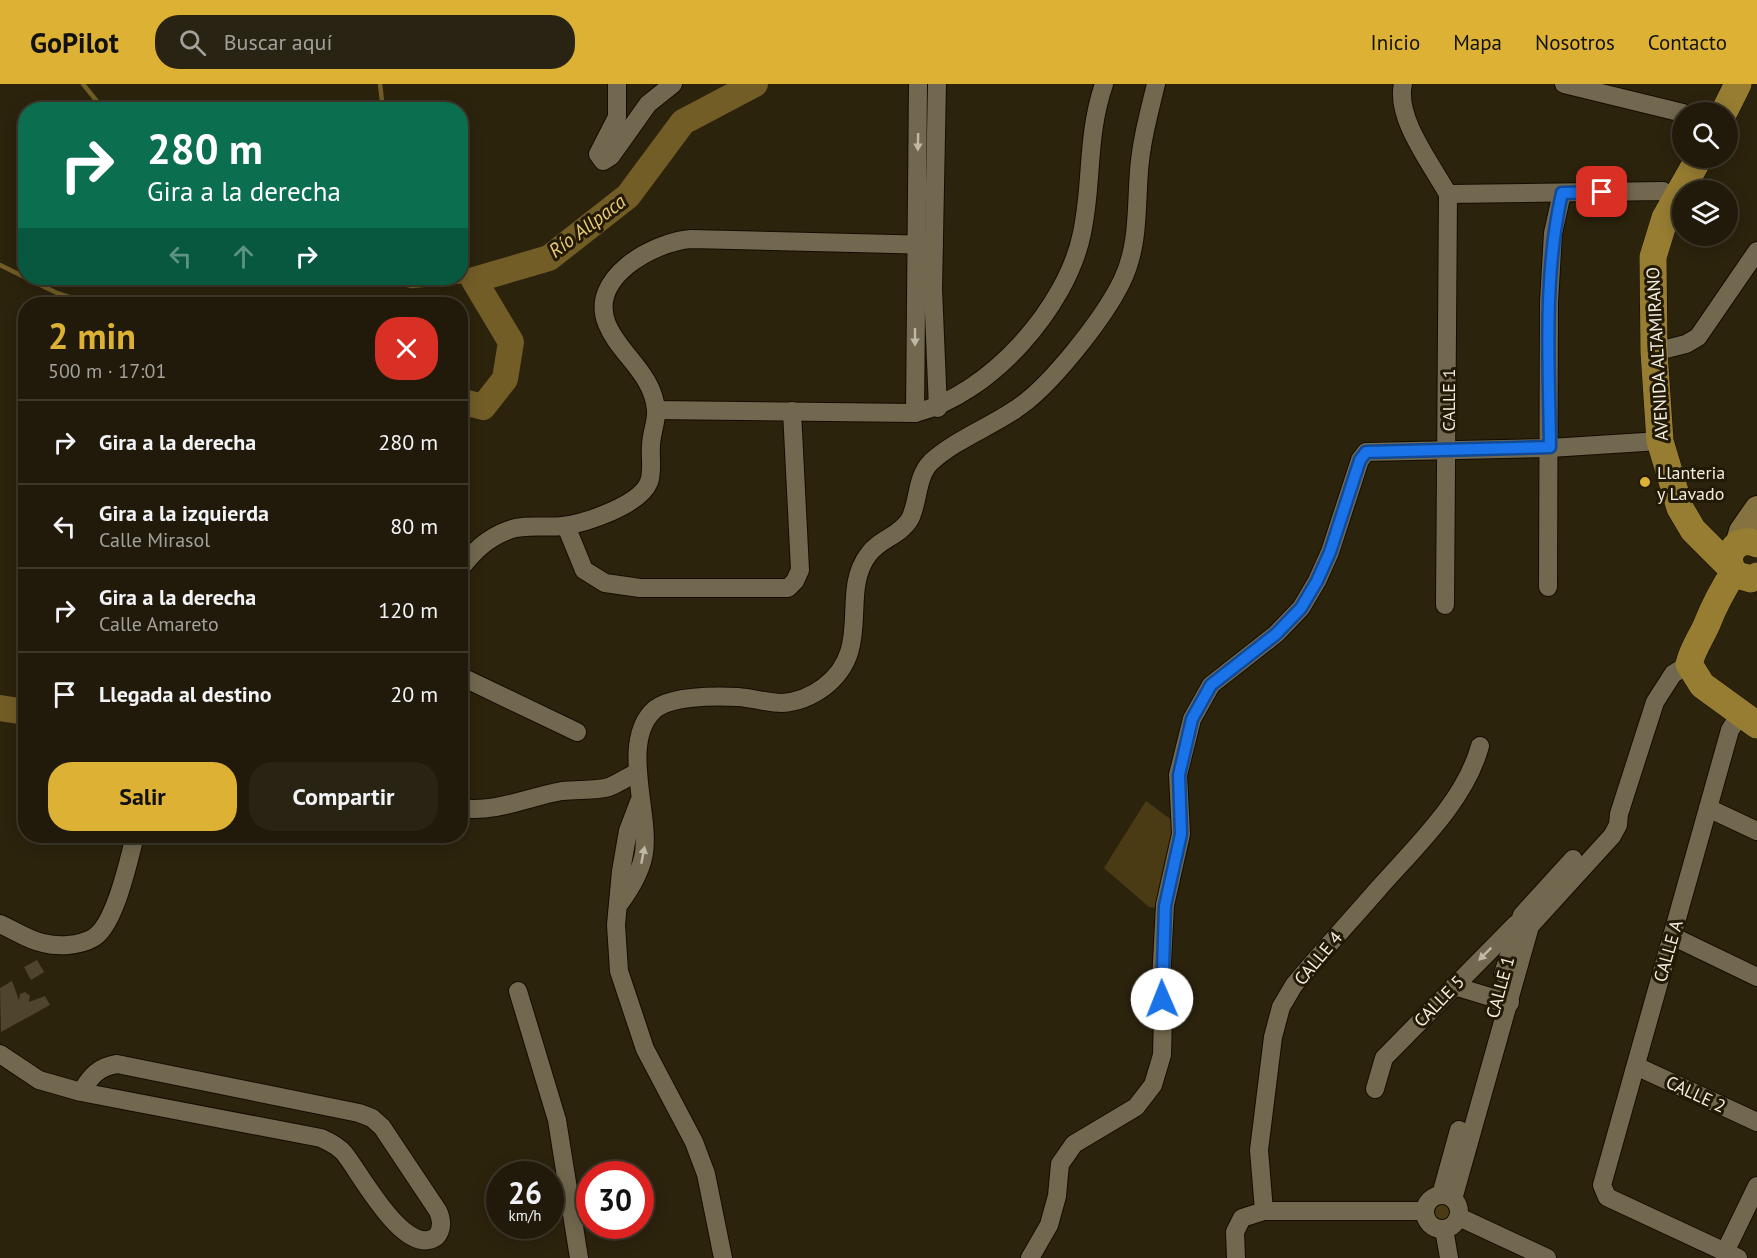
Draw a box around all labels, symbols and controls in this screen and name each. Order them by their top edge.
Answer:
search box [155,15,575,69]
text: GoPilot [30,24,119,61]
icon: search [176,26,209,59]
text: Buscar aquí [224,28,332,56]
text: Inicio [1371,29,1420,56]
text: Mapa [1453,29,1502,56]
text: Nosotros [1535,29,1615,56]
text: Contacto [1648,29,1727,56]
map controls [1672,102,1738,246]
button: search [1672,102,1738,168]
text: 280 m [147,121,263,176]
icon: right [48,126,126,204]
one-way arrow [913,133,922,152]
pin [1576,166,1627,217]
text: Gira a la derecha [147,174,341,208]
icon: arrive [1585,175,1618,208]
button: layers [1672,180,1738,246]
water label: Río Allpaca [543,188,631,264]
icon: left [164,240,197,273]
icon: ahead [227,240,260,273]
icon: right [290,240,323,273]
street label: AVENIDA ALTAMIRANO [1641,267,1673,441]
text: 2 min [48,312,136,359]
button: close [375,317,438,380]
one-way arrow [910,328,920,347]
text: 500 m · 17:01 [48,358,166,384]
street label: CALLE 1 [1437,368,1460,432]
icon: right [48,426,81,459]
text: Gira a la derecha [99,428,256,456]
text: 280 m [378,428,438,456]
place label: Llanteria y Lavado [1657,461,1725,505]
marker: Llanteria y Lavado [1638,475,1652,489]
text: Gira a la izquierda [99,499,269,527]
icon: left [48,510,81,543]
text: 80 m [390,512,438,540]
text: Calle Mirasol [99,527,210,553]
text: Gira a la derecha [99,583,256,611]
icon: right [48,594,81,627]
text: 120 m [378,596,438,624]
text: Calle Amareto [99,611,219,637]
icon: arrive [48,678,81,711]
text: Llegada al destino [99,680,272,708]
text: 20 m [390,680,438,708]
button: Salir [48,762,237,831]
button: Compartir [249,762,438,831]
one-way arrow [638,845,648,864]
street label: CALLE A [1648,917,1688,985]
street label: CALLE 4 [1289,926,1347,990]
one-way arrow [1479,947,1493,961]
street label: CALLE 1 [1481,954,1519,1020]
position arrow [1130,967,1194,1031]
street label: CALLE 5 [1409,970,1469,1032]
street label: CALLE 2 [1663,1070,1729,1118]
speed limit sign: 30 [576,1161,654,1239]
text: 26 [508,1173,542,1212]
text: km/h [509,1206,541,1225]

